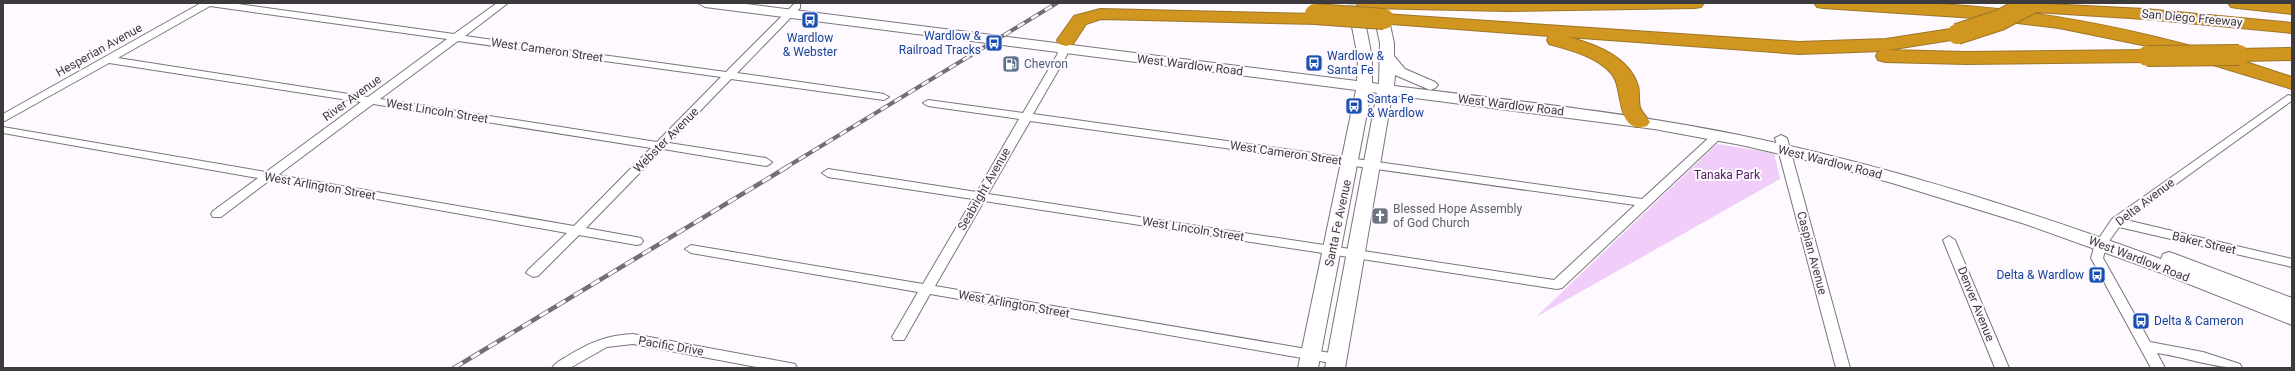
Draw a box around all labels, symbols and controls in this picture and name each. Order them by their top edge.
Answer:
street label: San Diego Freeway [2141,7,2243,29]
bus stop icon: Wardlow & Webster [800,10,820,30]
street label: Hesperian Avenue [53,20,145,80]
place label: Wardlow & Railroad Tracks [899,29,982,57]
place label: Wardlow & Webster [783,31,837,59]
bus stop icon: Wardlow & Railroad Tracks [984,33,1004,53]
street label: West Cameron Street [490,35,604,65]
place label: Wardlow & Santa Fe [1327,49,1384,77]
street label: West Wardlow Road [1136,52,1244,78]
bus stop icon: Wardlow & Santa Fe [1304,53,1324,73]
fuel station icon: Chevron [1001,54,1021,74]
place label: Chevron [1024,57,1068,71]
street label: River Avenue [320,72,384,124]
place label: Santa Fe & Wardlow [1367,92,1424,120]
street label: West Wardlow Road [1457,92,1565,118]
street label: West Lincoln Street [385,96,489,126]
bus stop icon: Santa Fe & Wardlow [1344,96,1364,116]
street label: Webster Avenue [631,105,701,175]
street label: West Cameron Street [1229,138,1343,168]
street label: West Wardlow Road [1776,142,1884,182]
street label: Seabright Avenue [955,145,1013,233]
park label: Tanaka Park [1694,168,1761,182]
street label: West Arlington Street [263,169,377,203]
street label: Delta Avenue [2113,175,2177,229]
street label: Santa Fe Avenue [1322,178,1354,268]
place label: Blessed Hope Assembly of God Church [1393,202,1522,230]
church icon: Blessed Hope Assembly of God Church [1370,206,1390,226]
street label: Caspian Avenue [1794,210,1830,296]
street label: West Lincoln Street [1141,214,1245,244]
street label: Baker Street [2171,229,2237,257]
street label: West Wardlow Road [2087,233,2191,285]
street label: Denver Avenue [1955,265,1997,343]
bus stop icon: Delta & Wardlow [2087,265,2107,285]
place label: Delta & Wardlow [1996,268,2084,282]
street label: West Arlington Street [957,287,1071,321]
bus stop icon: Delta & Cameron [2131,311,2151,331]
place label: Delta & Cameron [2154,314,2244,328]
street label: Pacific Drive [637,333,705,359]

